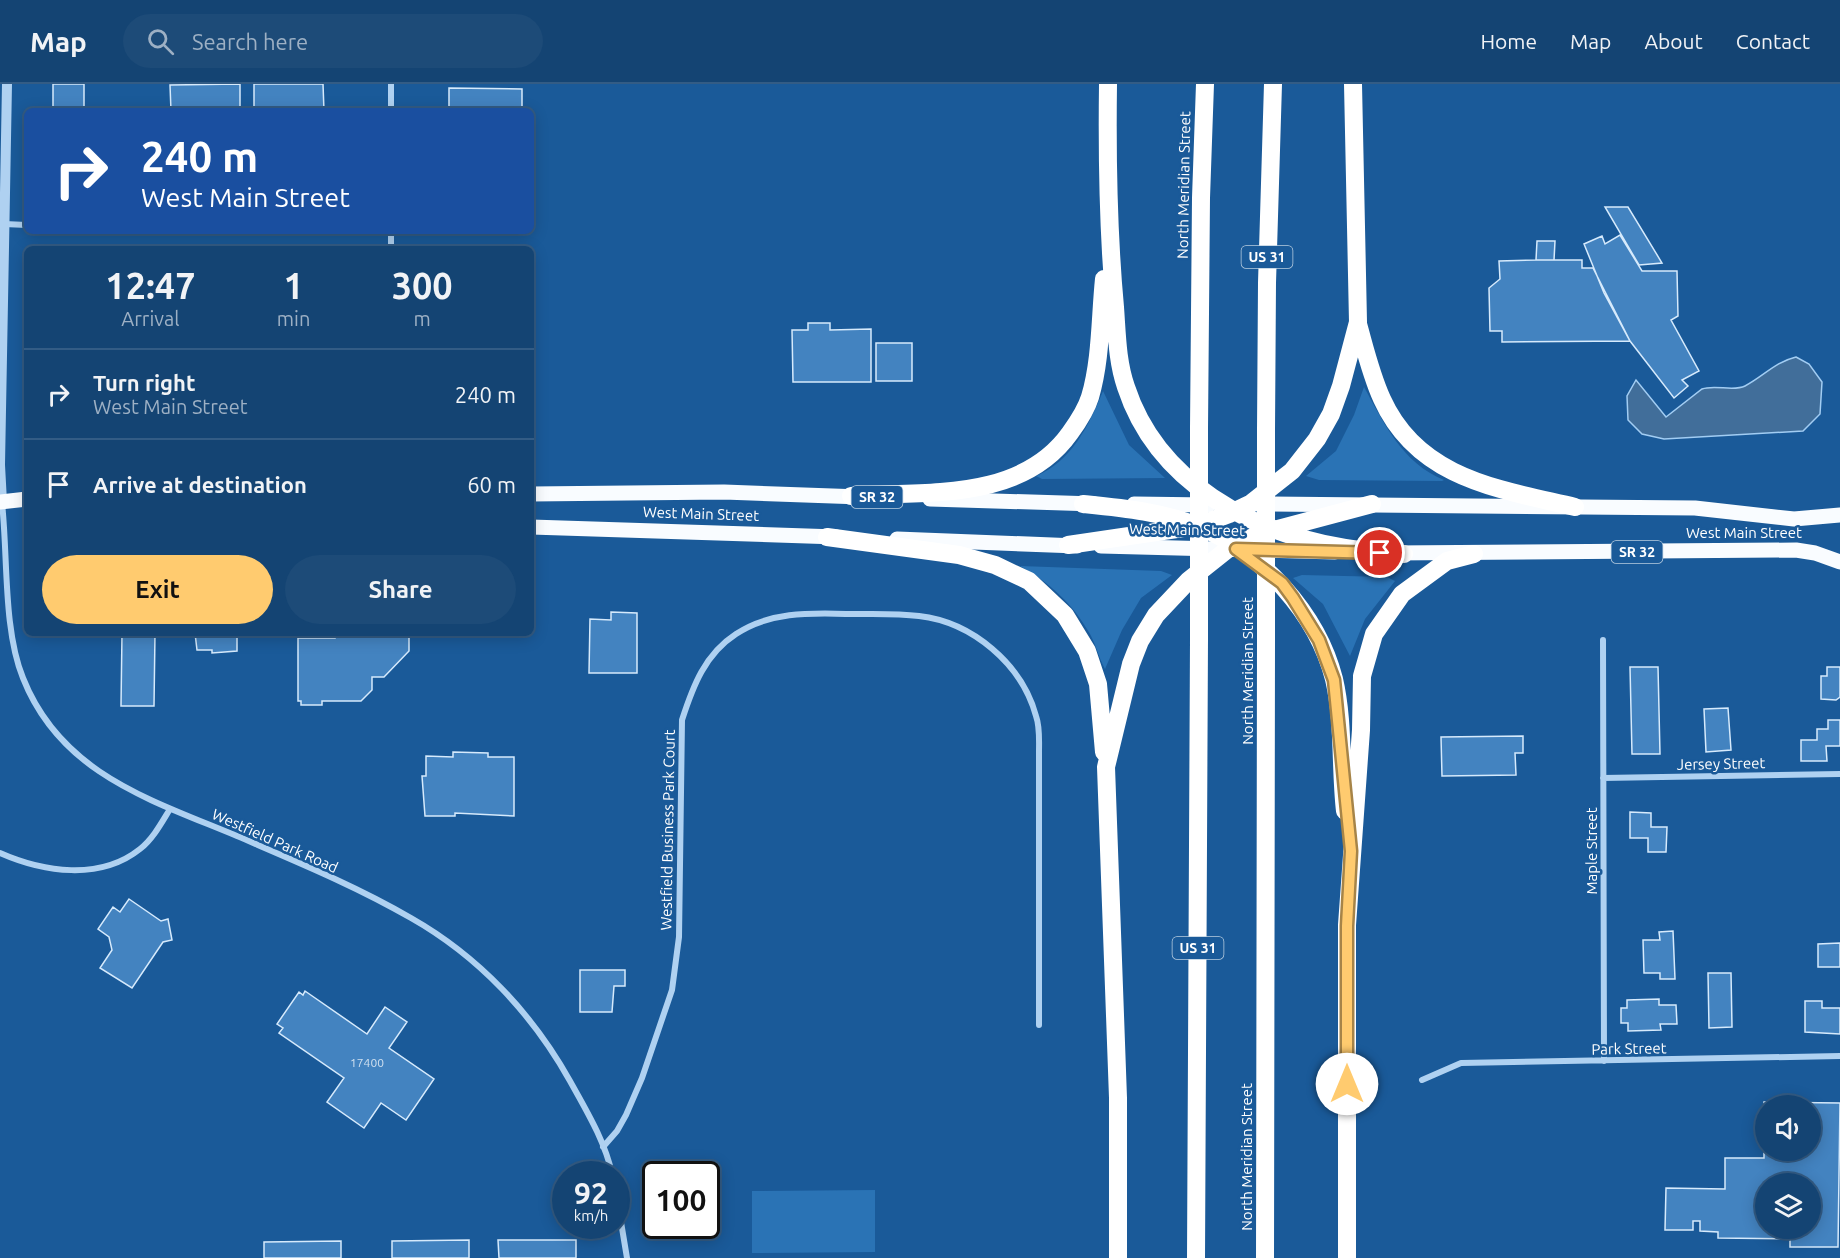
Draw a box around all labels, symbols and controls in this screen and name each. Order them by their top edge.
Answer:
search box [123,14,543,68]
icon: search [144,25,177,58]
text: Map [30,26,87,57]
text: Search here [192,29,308,54]
text: Home [1480,29,1537,53]
text: Map [1570,29,1611,53]
text: About [1644,29,1703,53]
text: Contact [1736,29,1810,53]
street label: North Meridian Street [1174,111,1193,259]
icon: right [42,132,120,210]
text: 240 m [141,133,258,180]
text: West Main Street [141,182,350,212]
road number: US 31 [1242,246,1292,268]
text: 12:47 [105,265,195,306]
text: 1 [283,265,304,306]
text: 300 [392,265,453,306]
text: Arrival [121,307,180,330]
text: min [277,307,310,330]
text: m [414,307,431,330]
text: Turn right [93,370,195,395]
icon: right [42,378,75,411]
text: 240 m [455,382,516,407]
text: West Main Street [93,395,248,418]
icon: arrive [42,468,75,501]
text: Arrive at destination [93,472,307,497]
text: 60 m [467,472,516,497]
road number: SR 32 [852,486,902,508]
street label: West Main Street [643,503,759,524]
street label: West Main Street [1129,520,1245,539]
street label: West Main Street [1686,524,1802,541]
pin [1354,527,1405,578]
icon: arrive [1363,536,1396,569]
road number: SR 32 [1612,541,1662,563]
button: Exit [42,555,273,624]
button: Share [285,555,516,624]
street label: North Meridian Street [1239,597,1256,745]
street label: Westfield Business Park Court [657,729,678,931]
street label: Jersey Street [1677,754,1766,773]
street label: Westfield Park Road [210,805,341,876]
street label: Maple Street [1583,807,1600,895]
road number: US 31 [1172,937,1224,959]
street label: Park Street [1591,1039,1667,1058]
position arrow [1315,1052,1379,1116]
house number: 17400 [350,1056,384,1069]
street label: North Meridian Street [1238,1083,1255,1231]
map controls [1755,1095,1821,1239]
button: sound [1755,1095,1821,1161]
speed limit sign: 100 [642,1161,720,1239]
button: layers [1755,1173,1821,1239]
text: 92 [574,1176,608,1210]
text: km/h [574,1207,608,1224]

